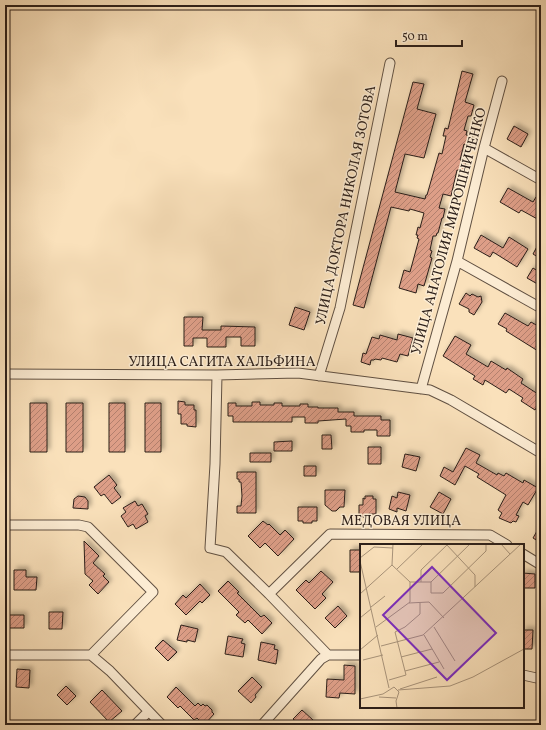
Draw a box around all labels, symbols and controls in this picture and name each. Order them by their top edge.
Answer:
scale bar [396,22,462,48]
text: 50 m [402,29,428,45]
street label: УЛИЦА ДОКТОРА НИКОЛАЯ ЗОТОВА [312,83,381,327]
street label: УЛИЦА АНАТОЛИЯ МИРОШНИЧЕНКО [407,106,492,357]
street label: УЛИЦА САГИТА ХАЛЬФИНА [128,353,316,372]
street label: МЕДОВАЯ УЛИЦА [341,512,461,531]
inset map [360,544,524,708]

